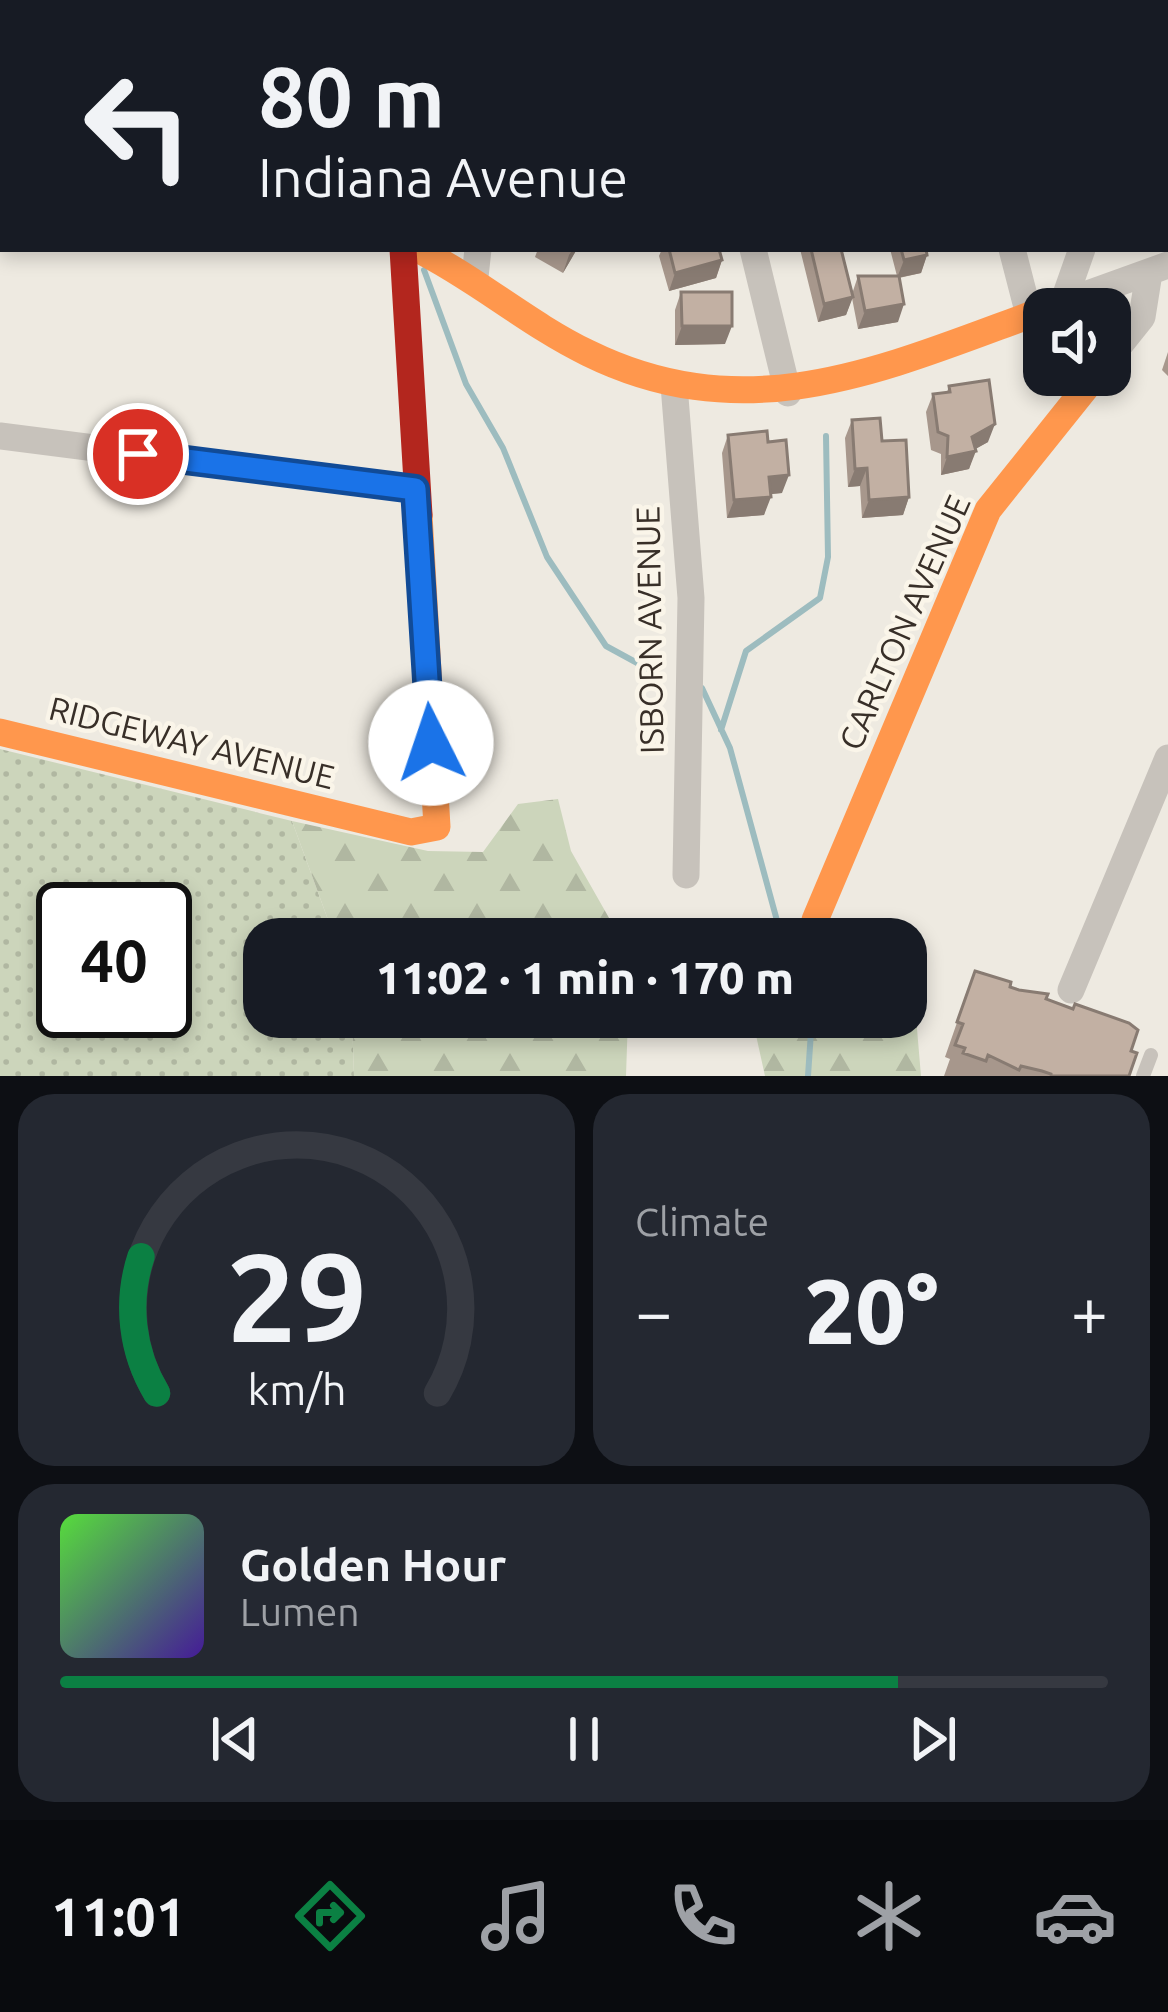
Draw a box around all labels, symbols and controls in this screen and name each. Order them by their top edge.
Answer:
icon: left [60,48,216,204]
text: 80 m [258,49,445,143]
text: Indiana Avenue [258,147,628,207]
map controls [1023,288,1131,396]
button: sound [1023,288,1131,396]
pin [87,403,189,505]
icon: arrive [105,421,171,487]
street label: CARLTON AVENUE [831,489,977,755]
street label: ISBORN AVENUE [628,506,670,754]
position arrow [368,680,494,806]
street label: RIDGEWAY AVENUE [46,689,338,795]
speed limit sign: 40 [36,882,192,1038]
text: 11:02 · 1 min · 170 m [376,952,794,1003]
text: Climate [635,1200,769,1243]
text: 29 [226,1226,367,1366]
text: 20° [804,1260,939,1361]
text: − [635,1274,672,1348]
text: + [1071,1274,1108,1348]
text: km/h [247,1365,346,1413]
text: Golden Hour [240,1539,506,1590]
text: Lumen [240,1590,360,1633]
icon: previous [202,1706,268,1772]
icon: pause [551,1706,617,1772]
icon: next [900,1706,966,1772]
icon: directions [288,1874,372,1958]
icon: music [474,1874,558,1958]
icon: phone [661,1874,745,1958]
icon: climate [847,1874,931,1958]
icon: car [1033,1874,1117,1958]
text: 11:01 [51,1886,186,1946]

